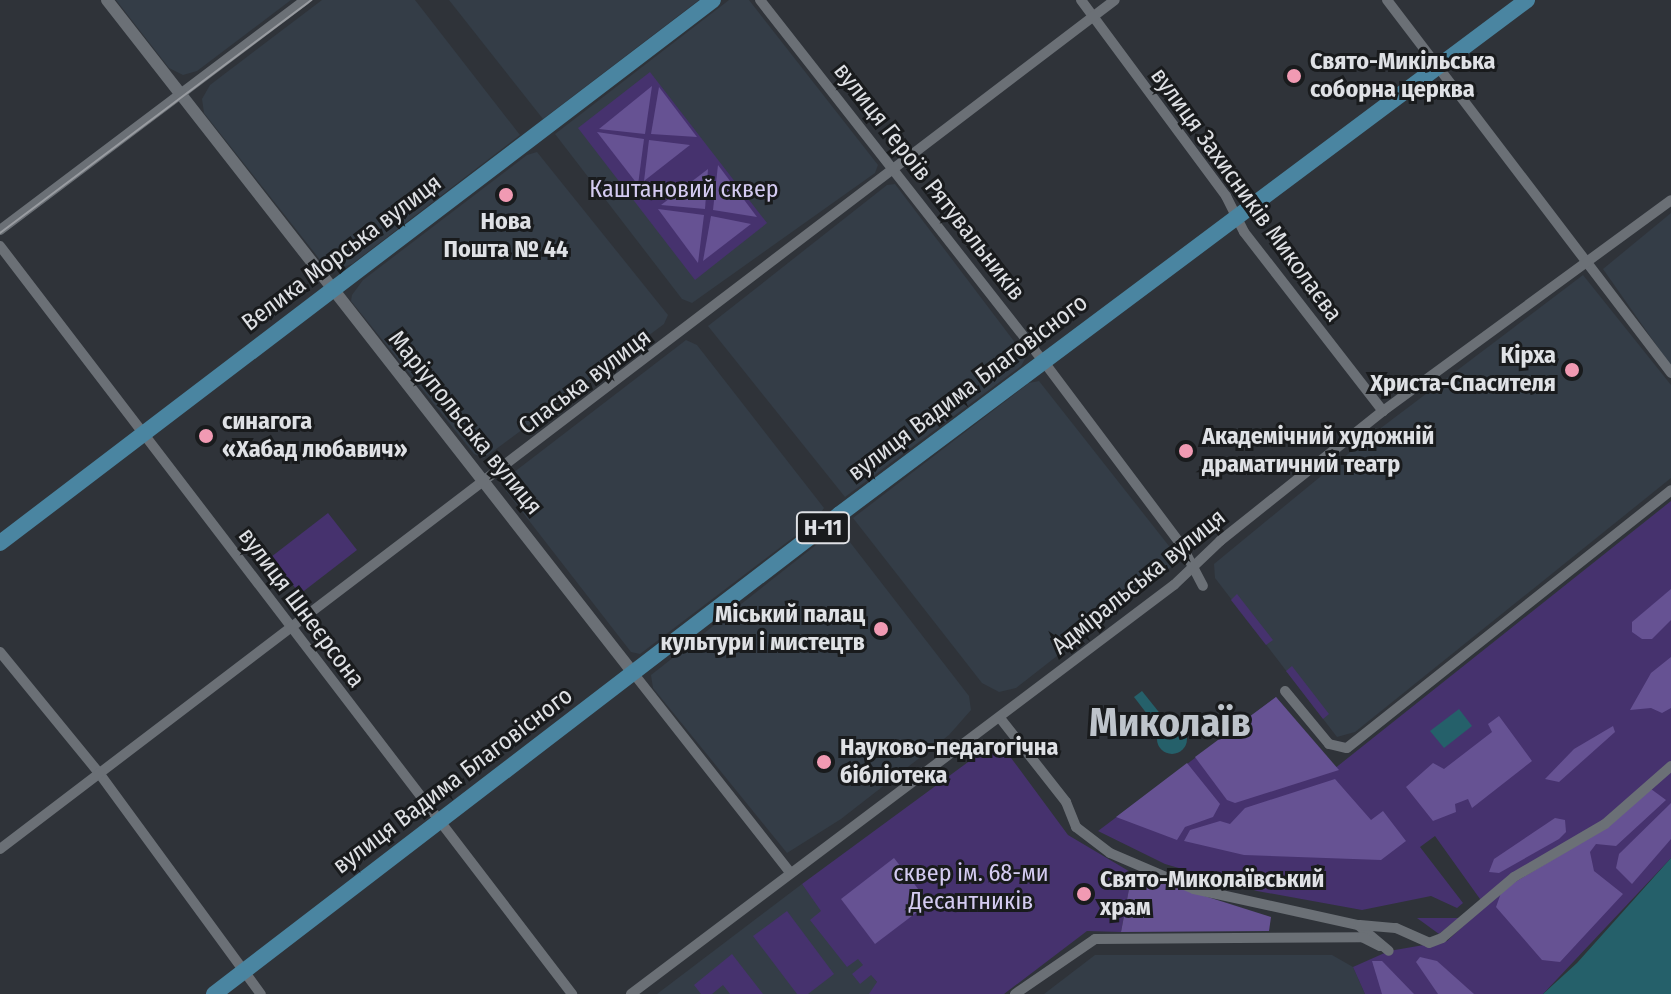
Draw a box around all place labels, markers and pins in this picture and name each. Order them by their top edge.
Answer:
place label: Свято-Микільська соборна церква [1310,48,1496,104]
marker: Свято-Микільська соборна церква [1285,67,1303,85]
marker: Нова Пошта № 44 [497,186,515,204]
place label: Нова Пошта № 44 [444,208,568,264]
place label: Кірха Христа-Спасителя [1370,342,1556,398]
marker: Кірха Христа-Спасителя [1563,361,1581,379]
place label: синагога «Хабад любавич» [222,408,407,464]
place label: Академічний художній драматичний театр [1202,423,1434,479]
marker: синагога «Хабад любавич» [197,427,215,445]
marker: Академічний художній драматичний театр [1177,442,1195,460]
place label: Міський палац культури і мистецтв [661,601,865,657]
marker: Міський палац культури і мистецтв [872,620,890,638]
place label: Науково-педагогічна бібліотека [840,734,1058,790]
marker: Науково-педагогічна бібліотека [815,753,833,771]
place label: Свято-Миколаївський храм [1100,866,1324,922]
marker: Свято-Миколаївський храм [1075,885,1093,903]

